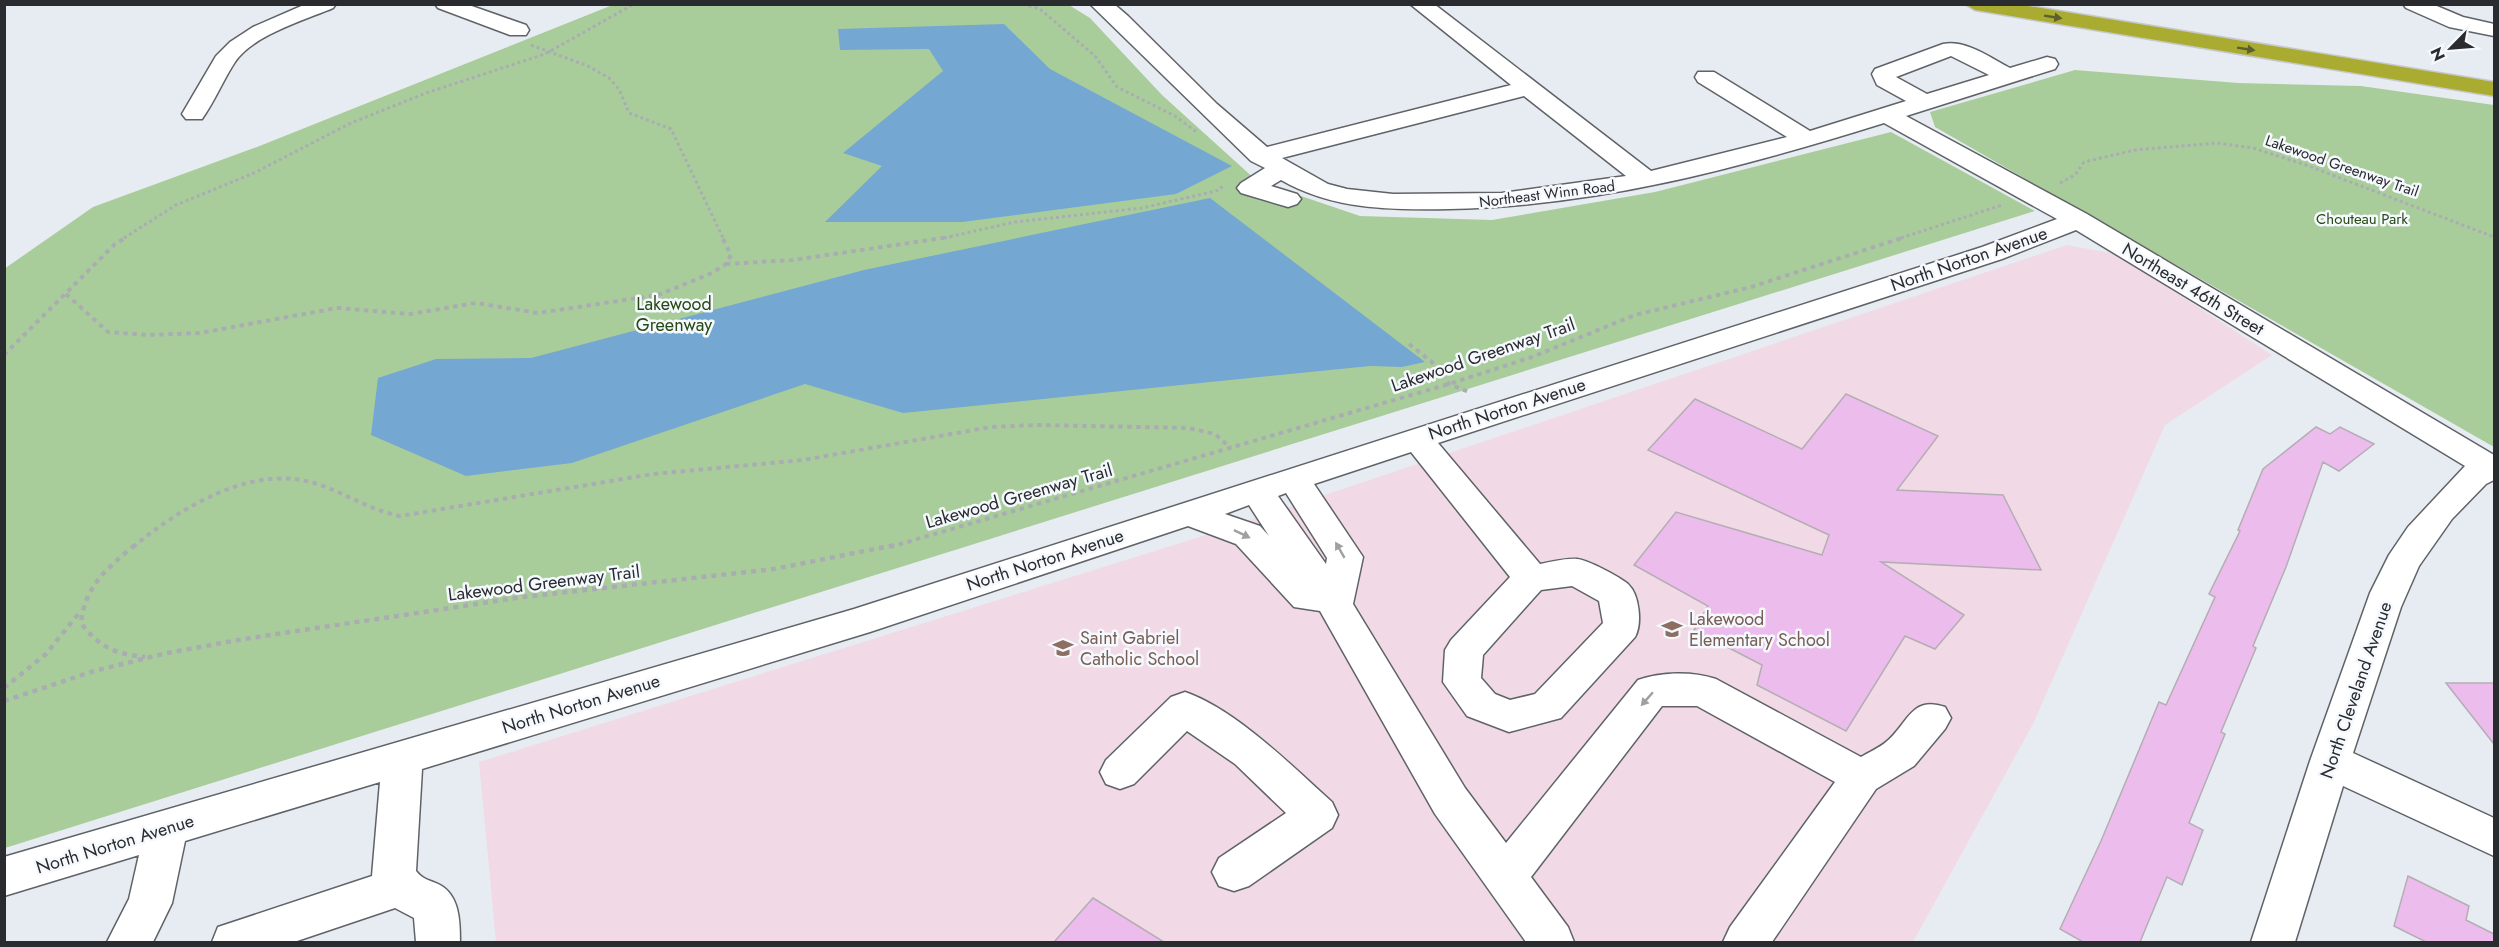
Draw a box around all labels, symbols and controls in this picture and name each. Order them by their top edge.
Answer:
one-way arrow [2044,13,2063,22]
north arrow [2421,18,2481,78]
one-way arrow [2236,44,2255,53]
text: N [2425,44,2451,65]
street label: Lakewood Greenway Trail [2262,129,2422,203]
street label: Northeast Winn Road [1478,175,1616,213]
park label: Chouteau Park [2316,208,2408,230]
street label: North Norton Avenue [1887,220,2051,298]
street label: Northeast 46th Street [2117,236,2270,342]
park label: Lakewood Greenway [636,291,712,338]
street label: Lakewood Greenway Trail [1387,311,1579,399]
street label: North Norton Avenue [1425,371,1589,447]
street label: Lakewood Greenway Trail [923,457,1115,535]
street label: North Norton Avenue [963,522,1127,598]
one-way arrow [1233,529,1251,539]
one-way arrow [1335,541,1346,558]
street label: Lakewood Greenway Trail [447,558,641,608]
street label: North Cleveland Avenue [2314,598,2398,782]
place label: Lakewood Elementary School [1689,606,1830,653]
school or university icon: Lakewood Elementary School [1660,617,1684,641]
place label: Saint Gabriel Catholic School [1080,625,1199,672]
school or university icon: Saint Gabriel Catholic School [1051,636,1075,660]
street label: North Norton Avenue [499,668,663,740]
one-way arrow [1641,691,1654,706]
street label: North Norton Avenue [33,808,197,880]

